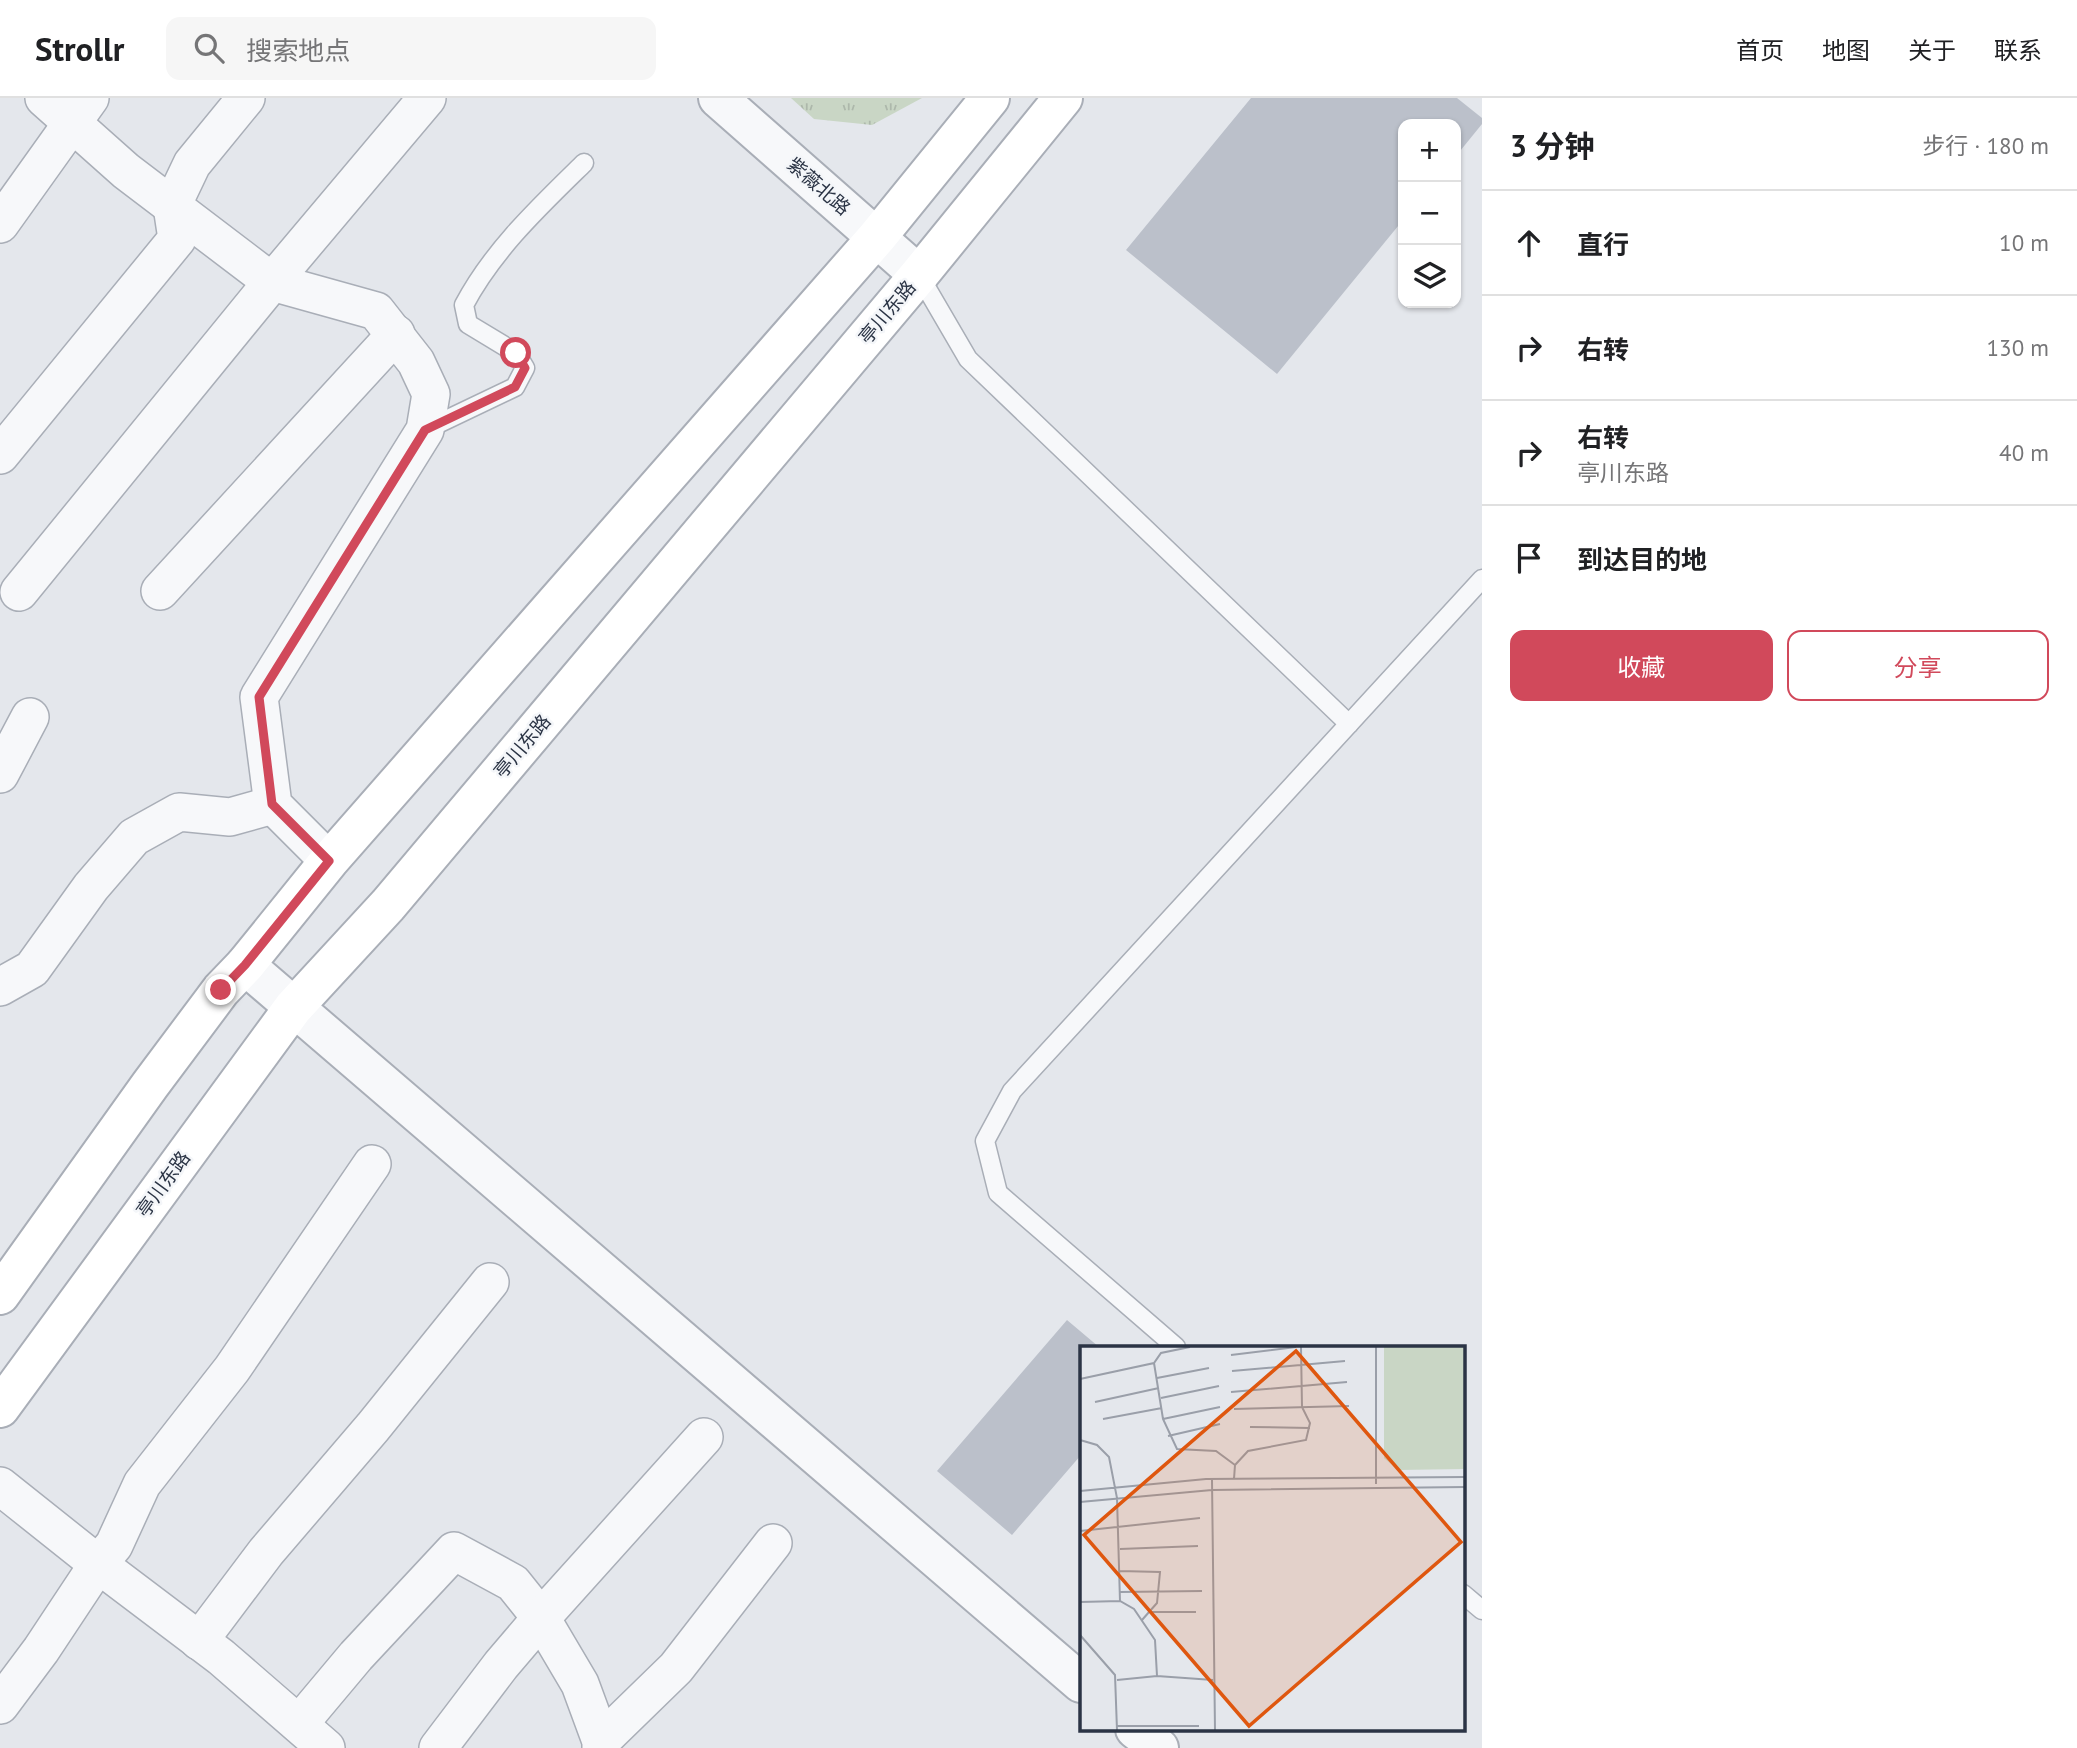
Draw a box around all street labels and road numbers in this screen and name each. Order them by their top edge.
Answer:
street label: 紫薇北路 [782,152,856,220]
street label: 亭川东路 [853,275,921,349]
street label: 亭川东路 [488,709,556,783]
street label: 亭川东路 [131,1146,195,1222]

